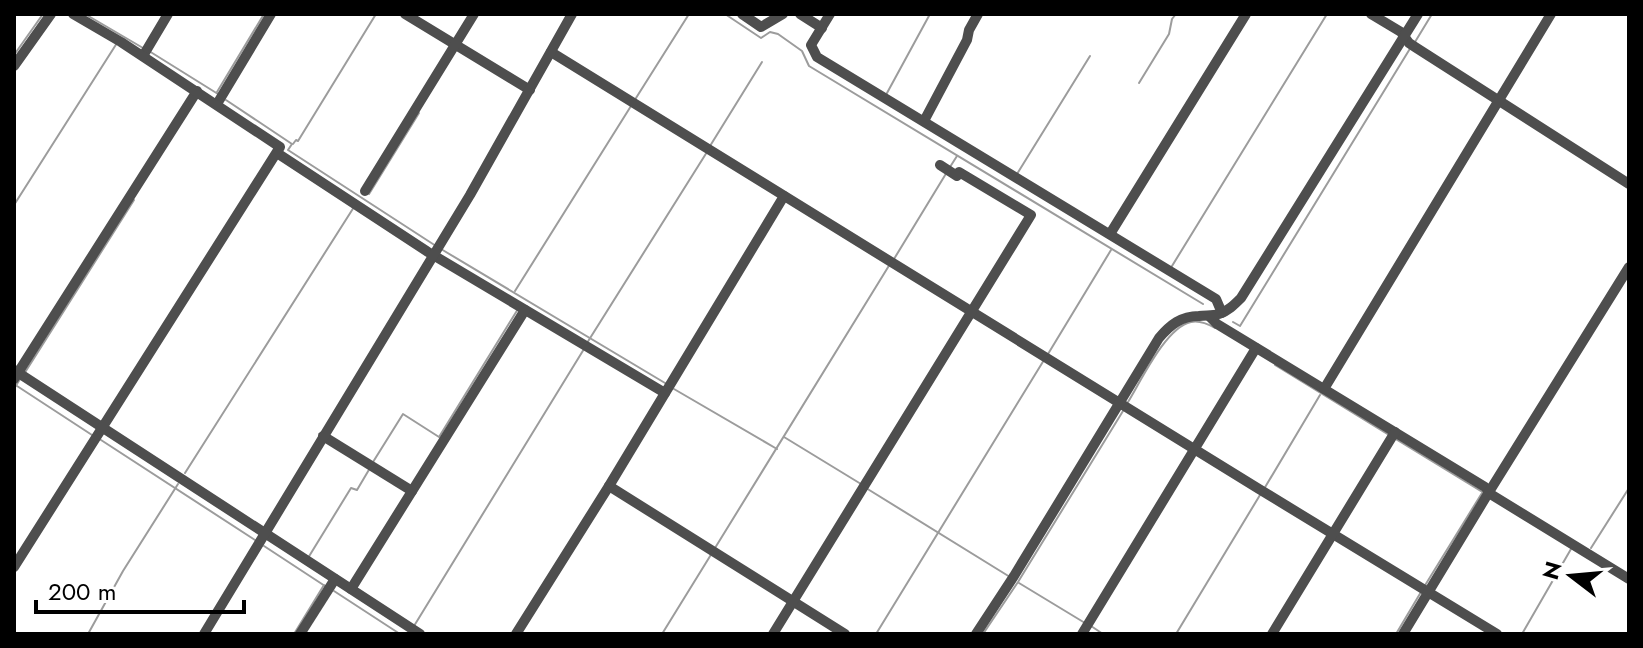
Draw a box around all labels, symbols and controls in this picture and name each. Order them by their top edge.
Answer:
north arrow [1531,536,1611,616]
text: N [1534,558,1570,583]
scale bar [36,564,244,614]
text: 200 m [48,574,116,609]

